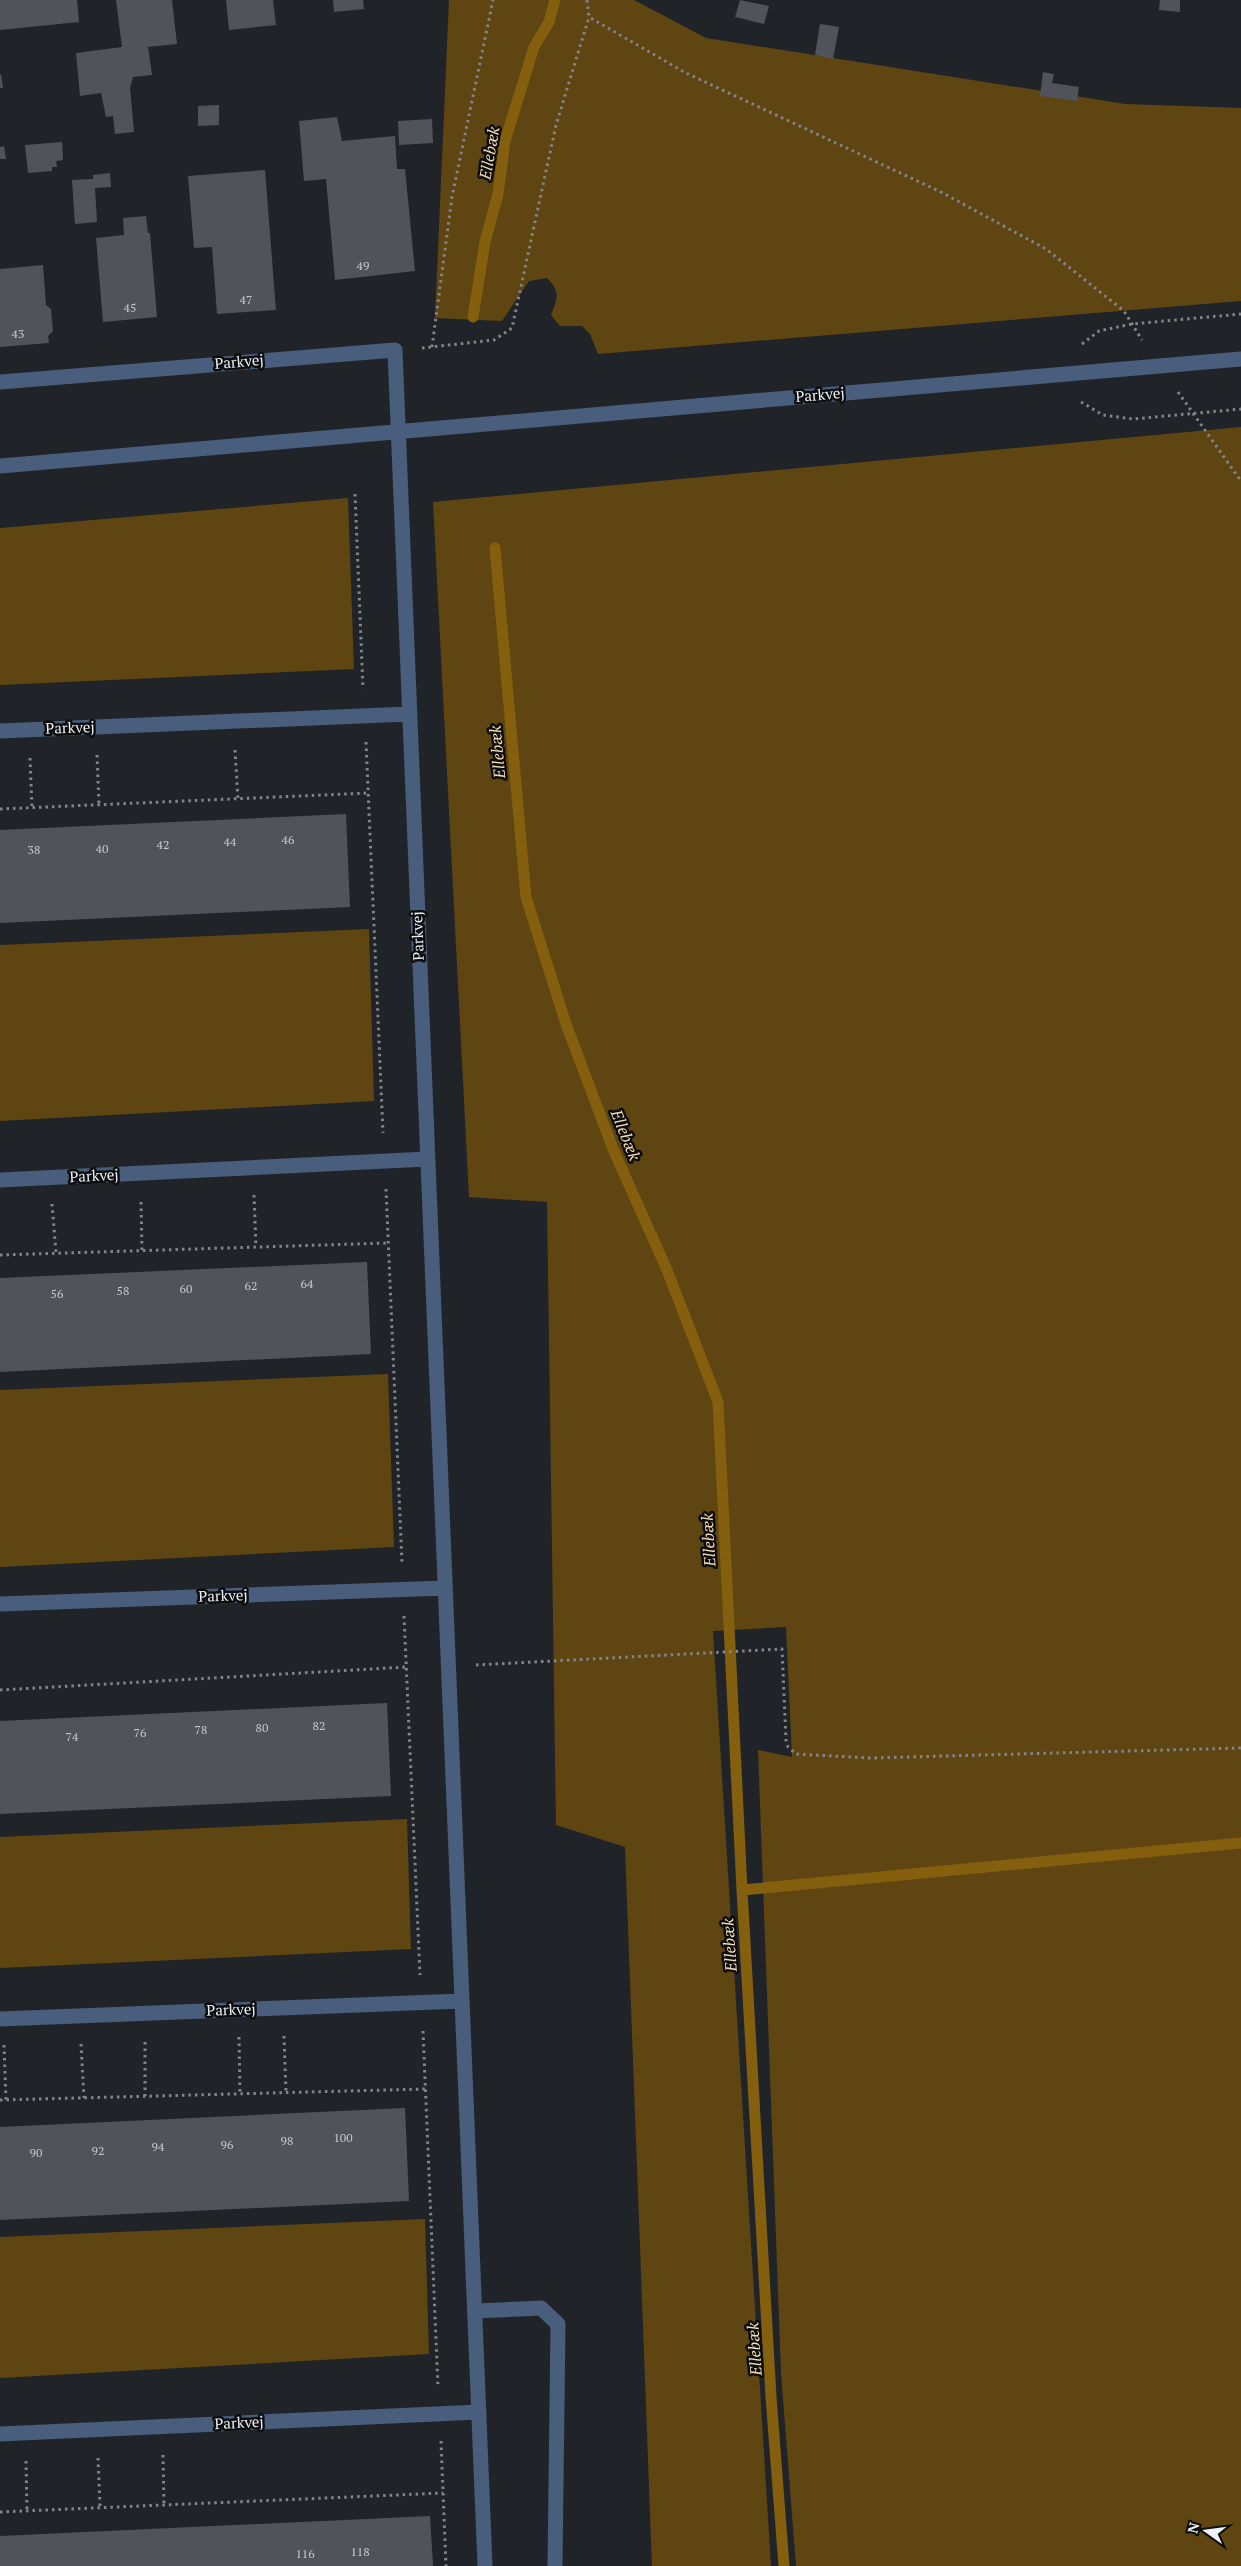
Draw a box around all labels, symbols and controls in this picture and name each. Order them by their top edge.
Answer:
water label: Ellebæk [473,125,505,182]
house number: 49 [357,258,369,273]
house number: 47 [240,292,252,307]
house number: 45 [124,300,136,315]
house number: 43 [12,326,24,341]
street label: Parkvej [214,349,264,373]
street label: Parkvej [795,382,845,406]
street label: Parkvej [45,716,95,738]
water label: Ellebæk [484,724,510,780]
house number: 46 [282,832,295,847]
house number: 44 [224,834,237,849]
house number: 42 [157,837,169,852]
house number: 40 [96,841,108,856]
house number: 38 [28,842,40,857]
street label: Parkvej [406,911,428,961]
water label: Ellebæk [605,1105,646,1164]
street label: Parkvej [69,1164,119,1186]
house number: 64 [301,1276,314,1291]
house number: 62 [245,1278,257,1293]
house number: 60 [180,1281,192,1296]
house number: 58 [117,1283,129,1298]
house number: 56 [51,1286,64,1301]
water label: Ellebæk [696,1513,720,1568]
street label: Parkvej [198,1584,248,1606]
house number: 82 [313,1718,325,1733]
house number: 80 [256,1720,268,1735]
house number: 78 [195,1722,207,1737]
house number: 76 [134,1725,147,1740]
house number: 74 [66,1729,79,1744]
water label: Ellebæk [716,1917,742,1973]
street label: Parkvej [206,1998,256,2020]
house number: 100 [333,2130,353,2145]
house number: 98 [281,2133,293,2148]
house number: 96 [221,2137,234,2152]
house number: 94 [152,2139,165,2154]
house number: 92 [92,2143,104,2158]
house number: 90 [30,2145,42,2160]
water label: Ellebæk [741,2321,767,2377]
street label: Parkvej [214,2411,264,2433]
north arrow [1181,2506,1231,2556]
text: N [1182,2520,1203,2535]
house number: 118 [350,2544,370,2559]
house number: 116 [295,2546,315,2561]

